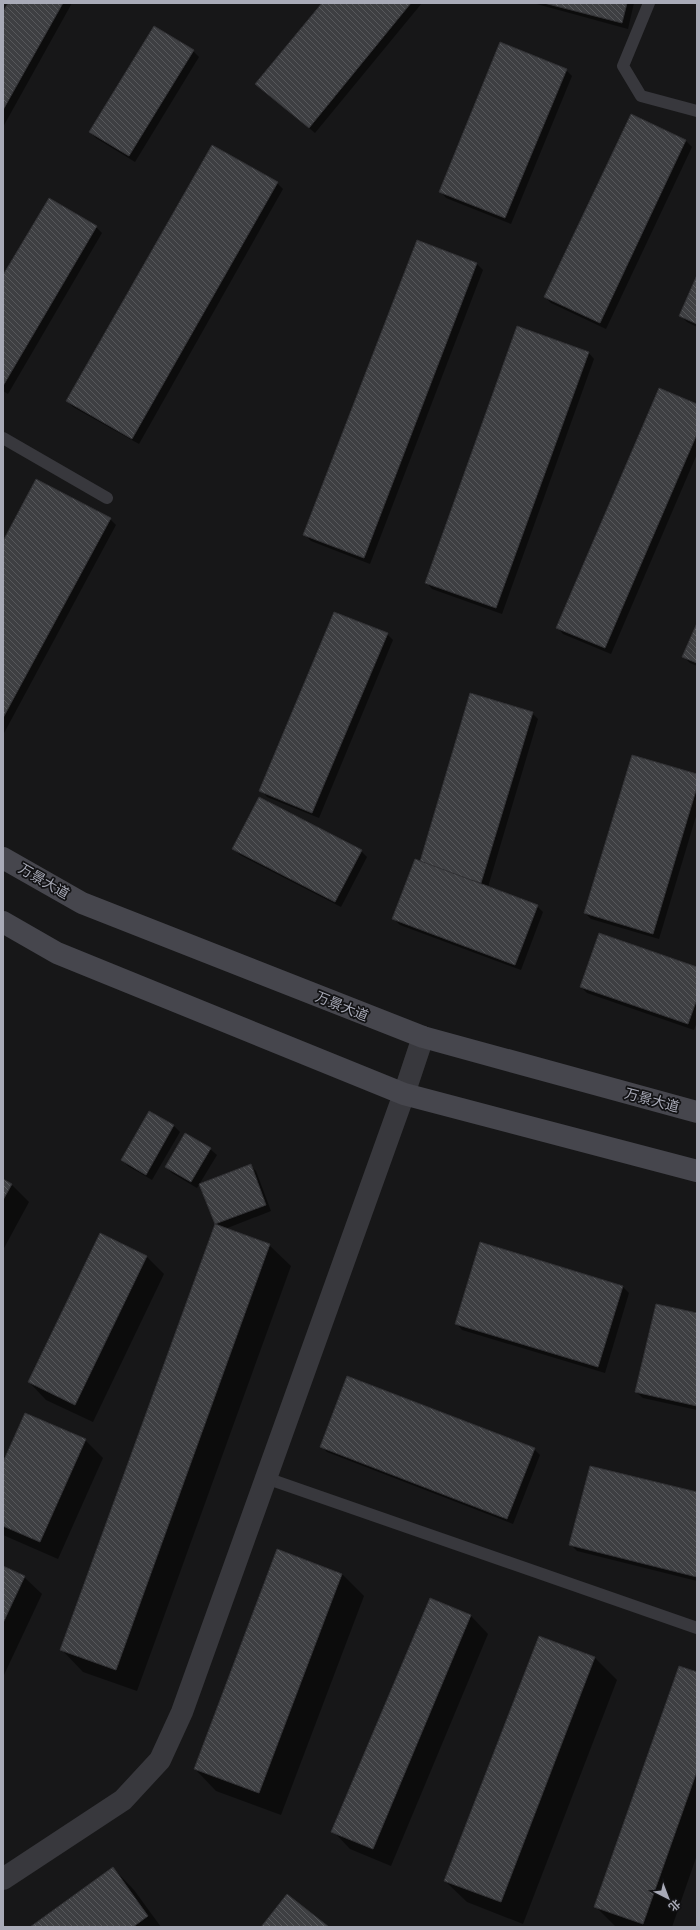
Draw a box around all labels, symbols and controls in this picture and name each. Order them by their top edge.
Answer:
street label: 万景大道 [15,860,72,903]
street label: 万景大道 [313,988,371,1025]
street label: 万景大道 [623,1085,681,1116]
north arrow [648,1878,688,1918]
text: 北 [666,1897,683,1914]

